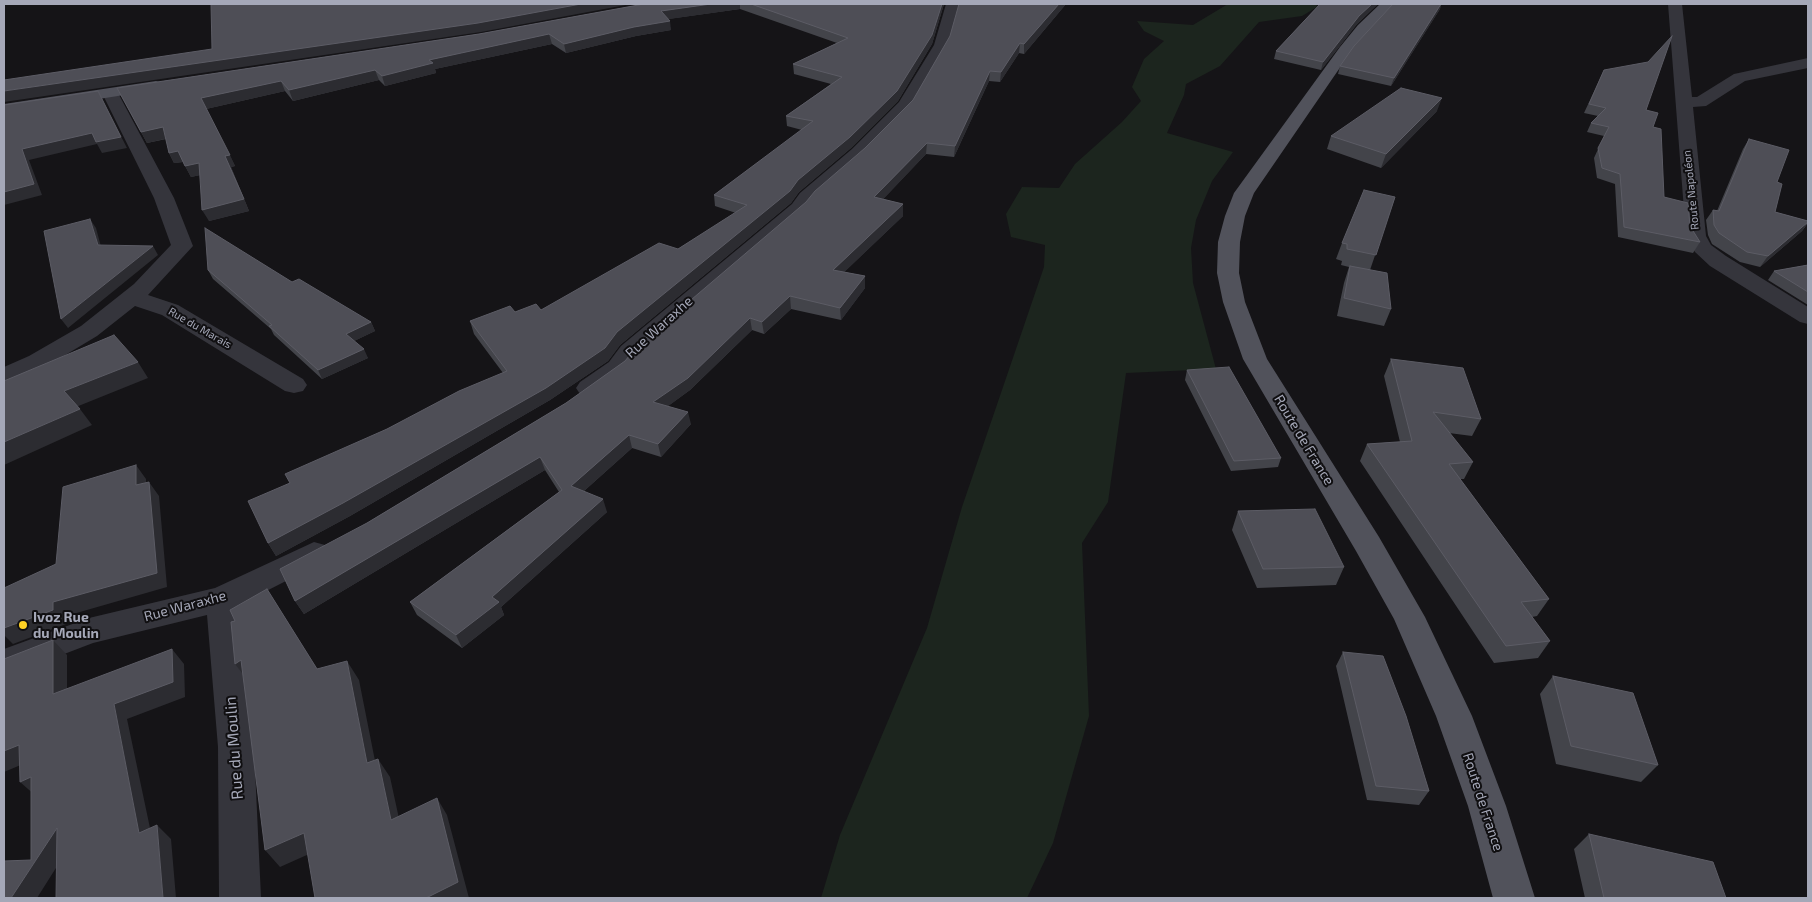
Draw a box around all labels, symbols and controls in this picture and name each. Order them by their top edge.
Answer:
street label: Route Napoléon [1680,150,1702,230]
street label: Rue Waraxhe [622,293,696,361]
street label: Rue du Marais [166,305,234,351]
street label: Route de France [1270,392,1338,488]
street label: Rue Waraxhe [142,587,228,625]
place label: Ivoz Rue du Moulin [33,609,99,642]
marker: Ivoz Rue du Moulin [17,619,29,631]
street label: Rue du Moulin [221,696,247,800]
street label: Route de France [1459,751,1507,853]

